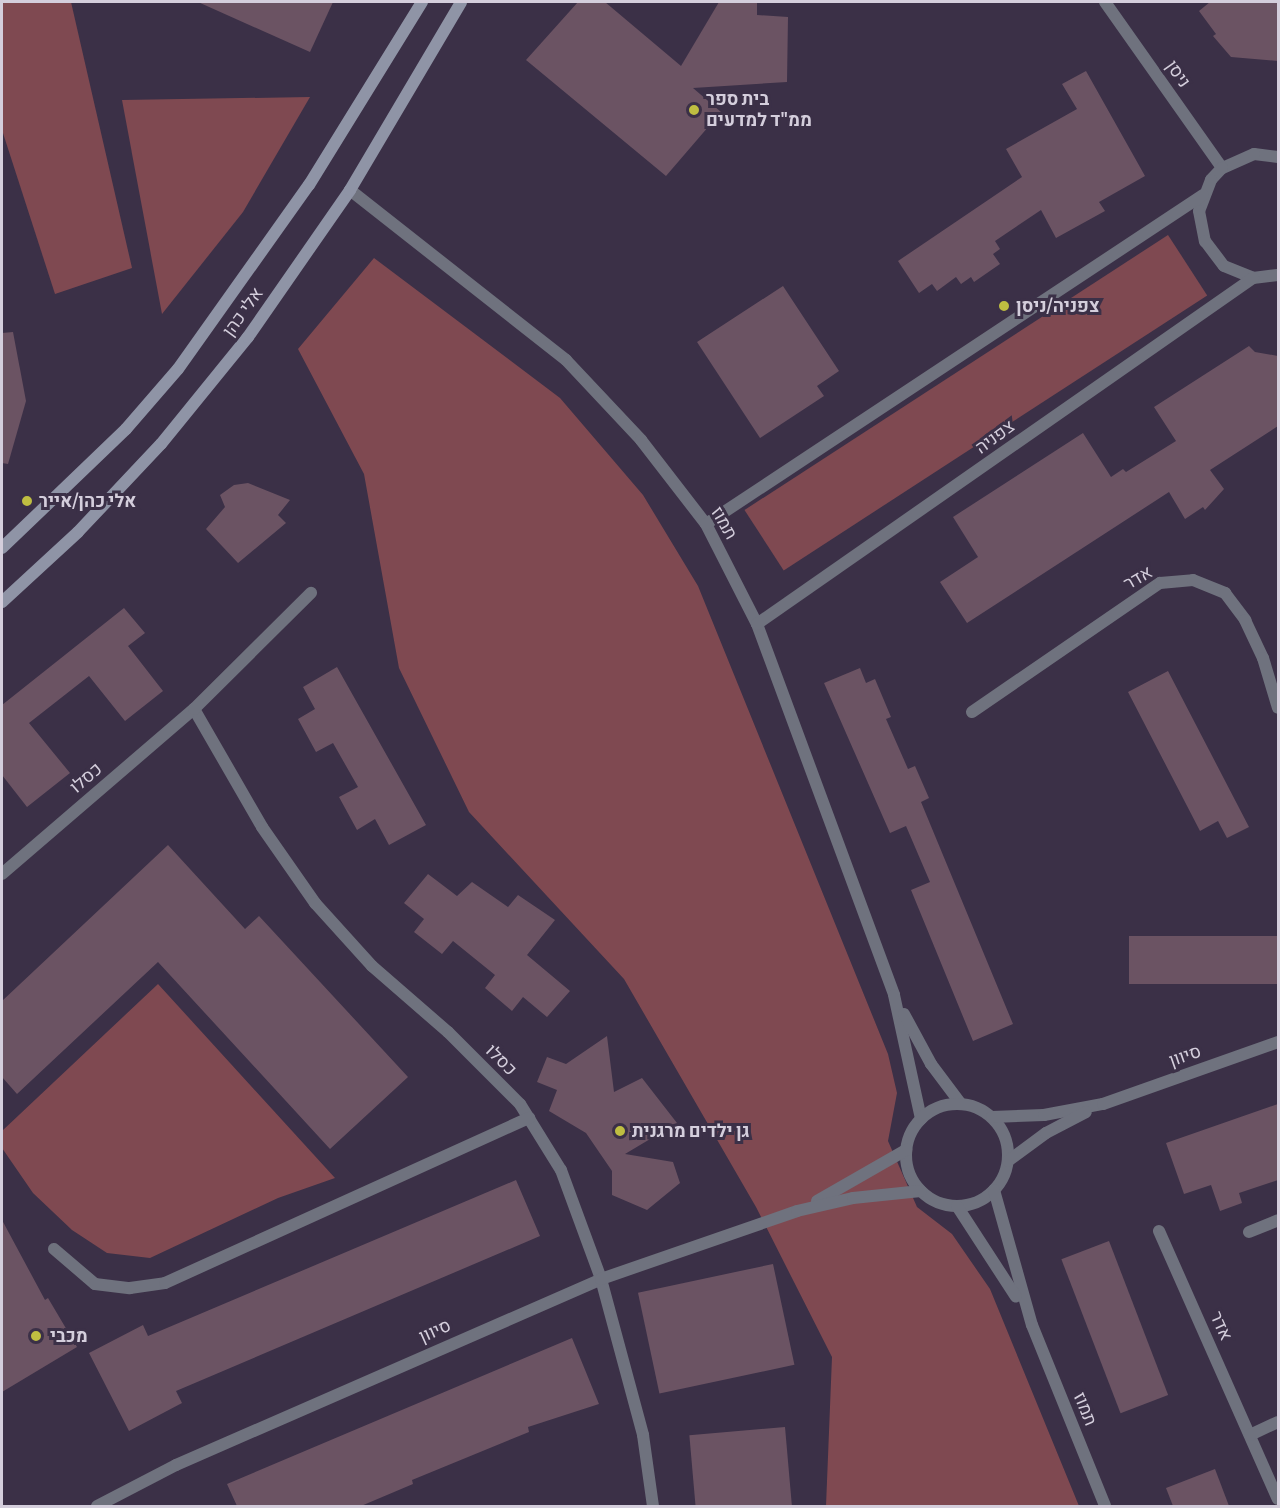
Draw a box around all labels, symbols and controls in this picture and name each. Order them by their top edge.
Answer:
street label: ניסן [1161,56,1195,92]
place label: בית ספר ממ"ד למדעים [706,89,812,132]
marker: בית ספר ממ"ד למדעים [687,103,701,117]
street label: אלי כהן [218,283,268,341]
place label: צפניה/ניסן [1016,295,1099,317]
marker: צפניה/ניסן [997,299,1011,313]
street label: צפניה [971,415,1019,459]
place label: אלי כהן/אייר [39,490,136,512]
marker: אלי כהן/אייר [20,494,34,508]
street label: תמוז [706,503,742,543]
street label: אדר [1120,561,1156,595]
street label: כסלו [65,758,107,798]
street label: כסלו [481,1040,521,1080]
street label: סיוון [1166,1040,1204,1072]
place label: גן ילדים מרגנית [632,1120,750,1142]
marker: גן ילדים מרגנית [613,1124,627,1138]
street label: אדר [1205,1308,1237,1344]
street label: סיוון [416,1314,454,1348]
place label: מכבי [50,1325,88,1347]
marker: מכבי [27,1327,45,1345]
street label: תמוז [1069,1389,1101,1429]

